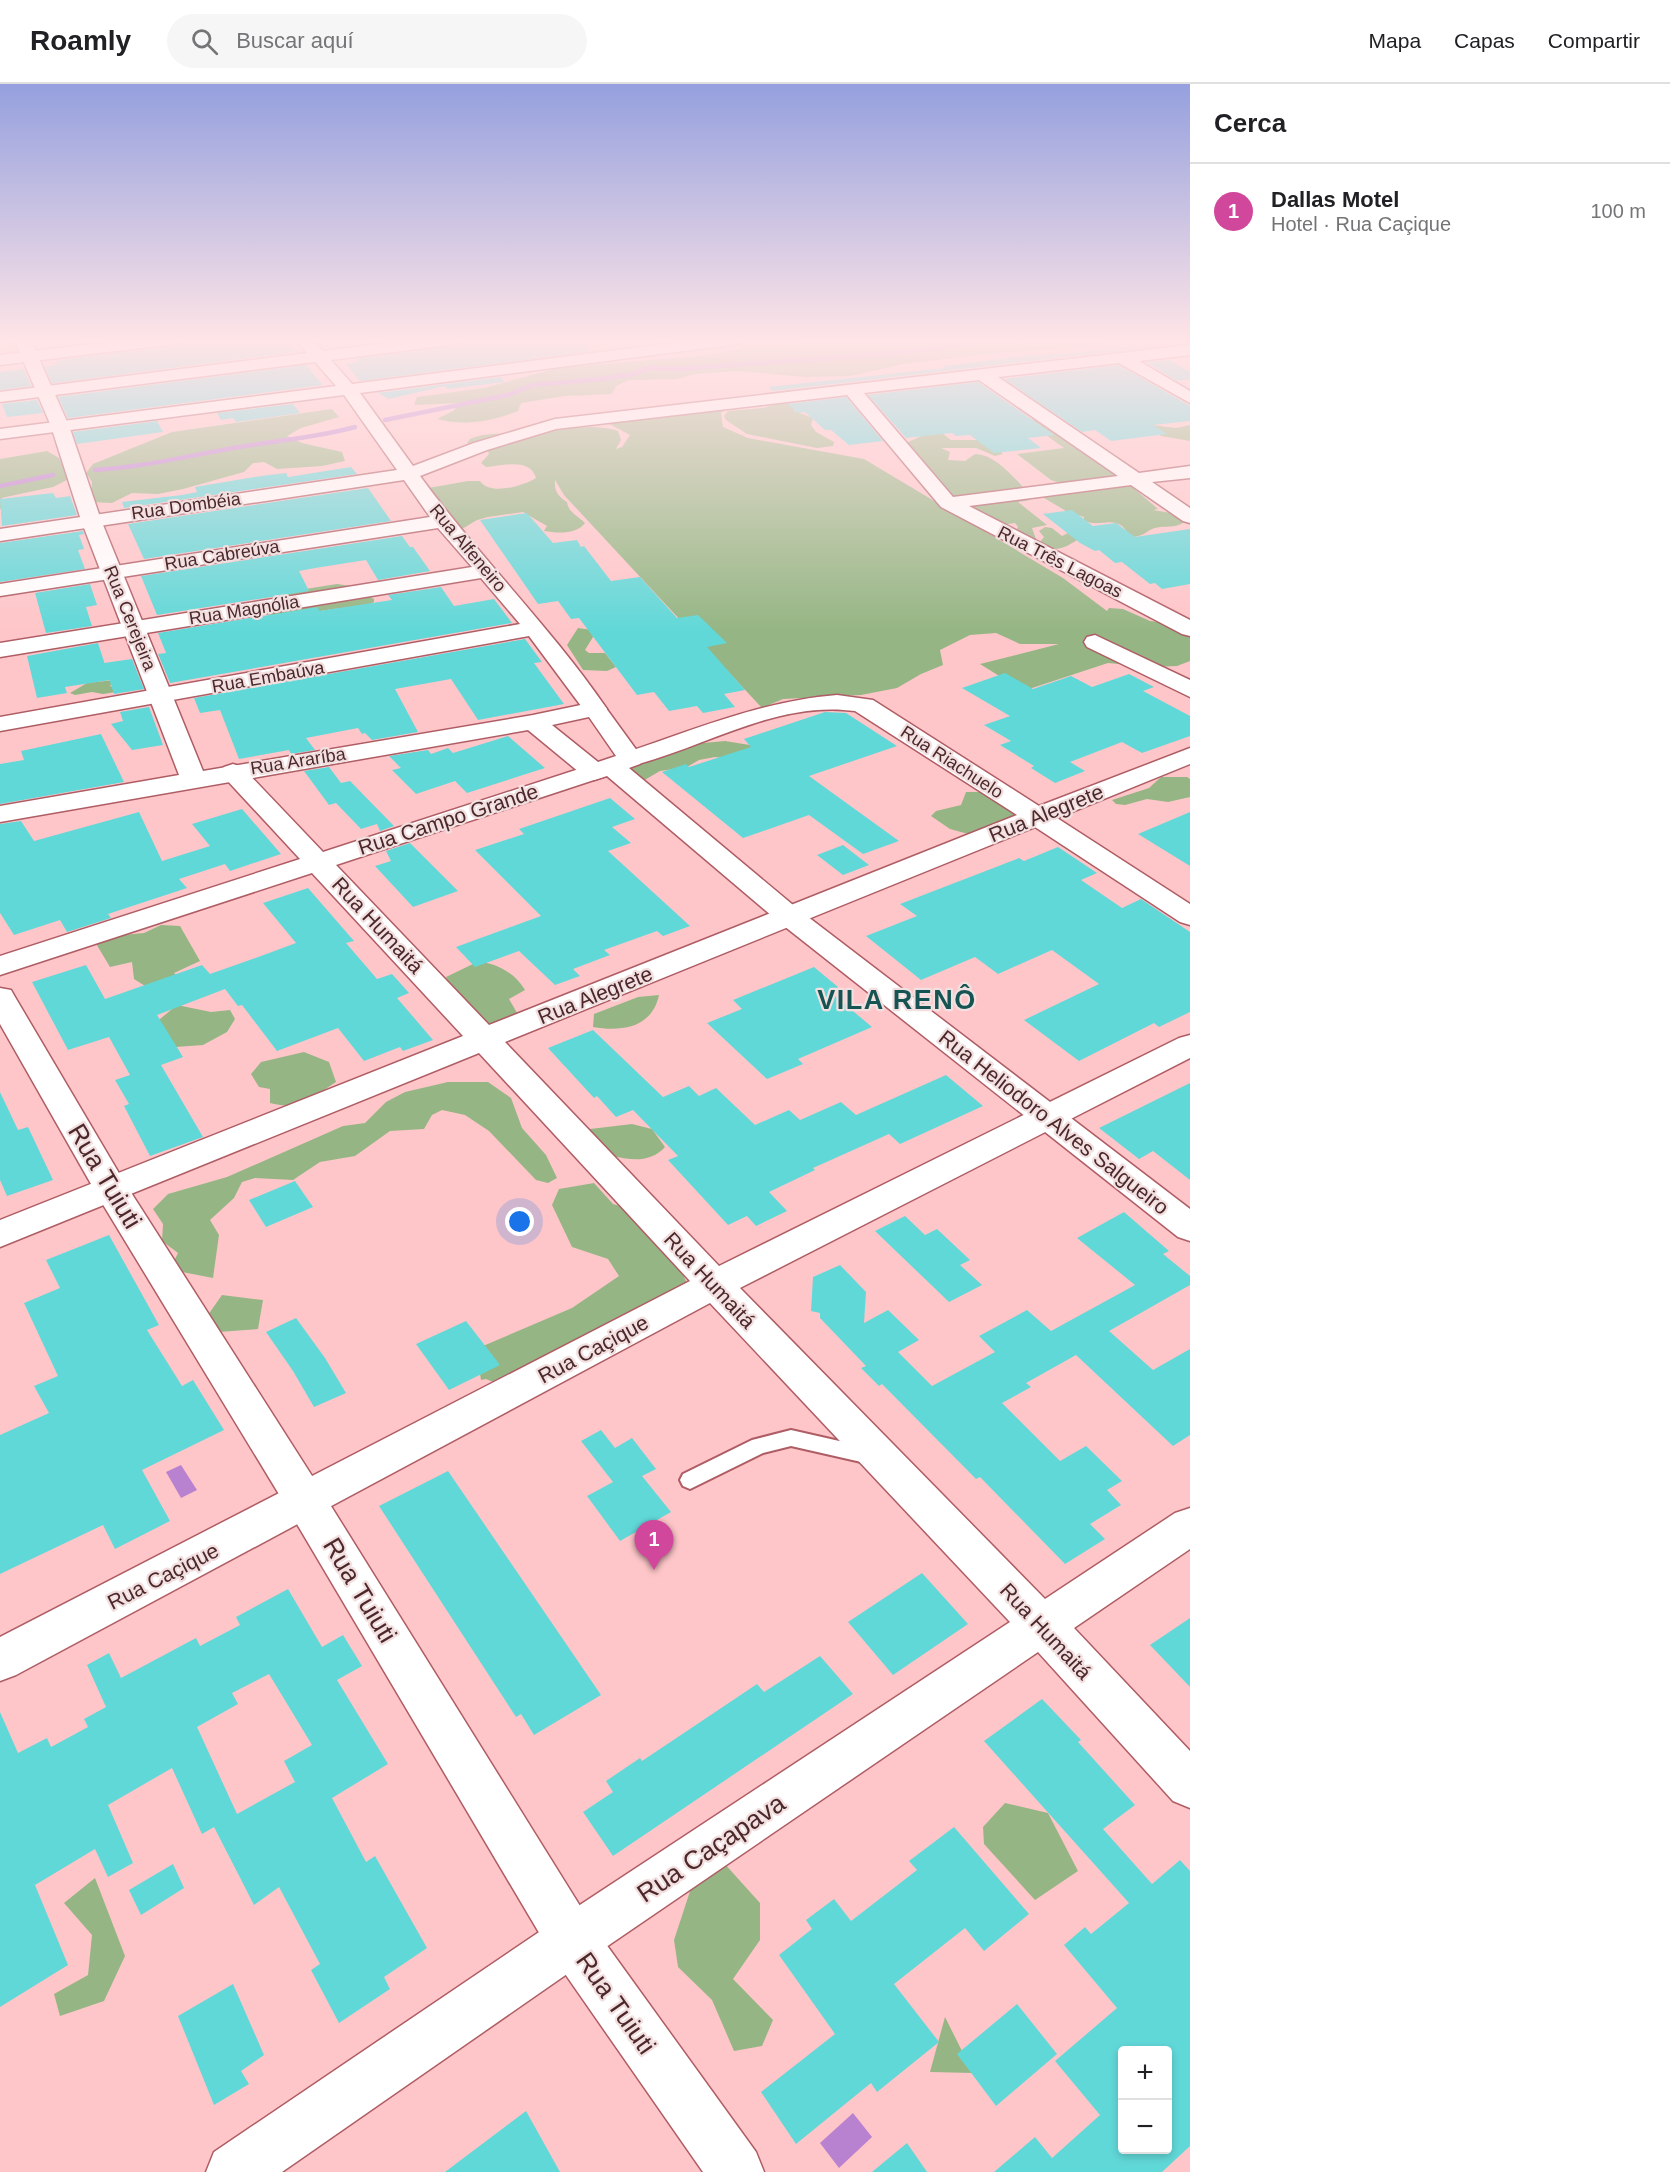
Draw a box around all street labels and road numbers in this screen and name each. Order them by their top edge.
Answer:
street label: Rua Dombéia [130,488,243,524]
street label: Rua Alfeneiro [426,500,510,596]
street label: Rua Três Lagoas [994,522,1126,602]
street label: Rua Cabreúva [163,536,282,574]
street label: Rua Cerejeira [100,563,160,674]
street label: Rua Magnólia [188,591,301,629]
street label: Rua Embaúva [210,657,327,697]
street label: Rua Riachuelo [897,721,1007,803]
street label: Rua Araríba [249,743,348,778]
street label: Rua Campo Grande [355,779,541,859]
street label: Rua Alegrete [985,780,1107,846]
street label: Rua Humaitá [328,872,428,978]
street label: Rua Alegrete [534,962,656,1028]
street label: Rua Heliodoro Alves Salgueiro [935,1025,1173,1219]
street label: Rua Tuiuti [62,1118,148,1234]
street label: Rua Humaitá [660,1227,760,1333]
street label: Rua Caçique [534,1310,652,1388]
street label: Rua Tuiuti [317,1532,403,1648]
street label: Rua Caçique [104,1538,222,1614]
street label: Rua Humaitá [996,1578,1096,1684]
street label: Rua Caçapava [631,1787,791,1909]
street label: Rua Tuiuti [570,1946,662,2060]

